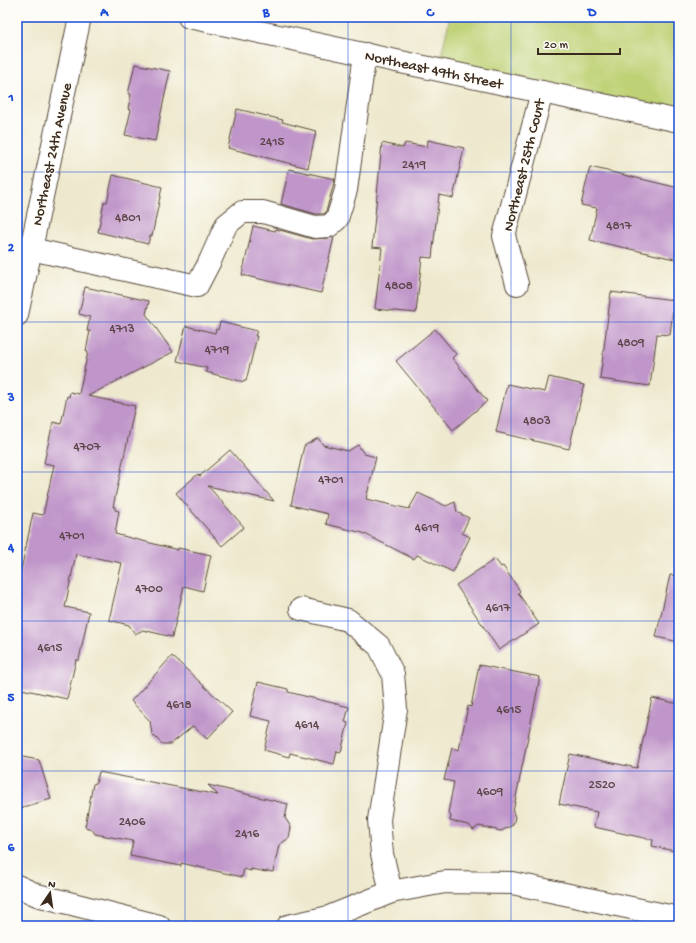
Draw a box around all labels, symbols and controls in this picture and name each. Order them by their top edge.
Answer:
text: A [99,6,109,21]
text: B [262,6,271,21]
text: C [425,6,435,21]
text: D [587,6,597,21]
scale bar [538,30,620,56]
text: 20 m [544,39,569,53]
street label: Northeast 49th Street [363,48,506,95]
street label: Northeast 24th Avenue [29,81,77,228]
text: 1 [7,91,14,106]
street label: Northeast 25th Court [500,96,551,233]
house number: 2415 [260,135,284,150]
house number: 2419 [402,158,427,173]
house number: 4801 [115,211,141,226]
house number: 4817 [606,219,633,234]
text: 2 [8,241,15,256]
house number: 4808 [385,279,413,294]
house number: 4713 [110,322,135,337]
house number: 4809 [617,336,645,351]
house number: 4719 [205,343,230,358]
text: 3 [7,391,15,406]
house number: 4803 [523,414,551,429]
house number: 4707 [73,440,102,455]
house number: 4701 [318,473,344,488]
house number: 4619 [415,521,440,536]
house number: 4701 [59,529,85,544]
text: 4 [7,541,15,556]
house number: 4700 [135,582,163,597]
house number: 4617 [486,601,512,616]
house number: 4615 [38,641,63,656]
text: 5 [8,691,15,706]
house number: 4618 [166,698,192,713]
house number: 4615 [497,703,522,718]
house number: 4614 [295,718,319,733]
house number: 2520 [589,778,616,793]
house number: 4609 [477,785,504,800]
house number: 2406 [119,815,146,830]
house number: 2416 [235,827,260,842]
text: 6 [8,841,15,856]
north arrow [30,873,70,913]
text: N [47,879,57,892]

